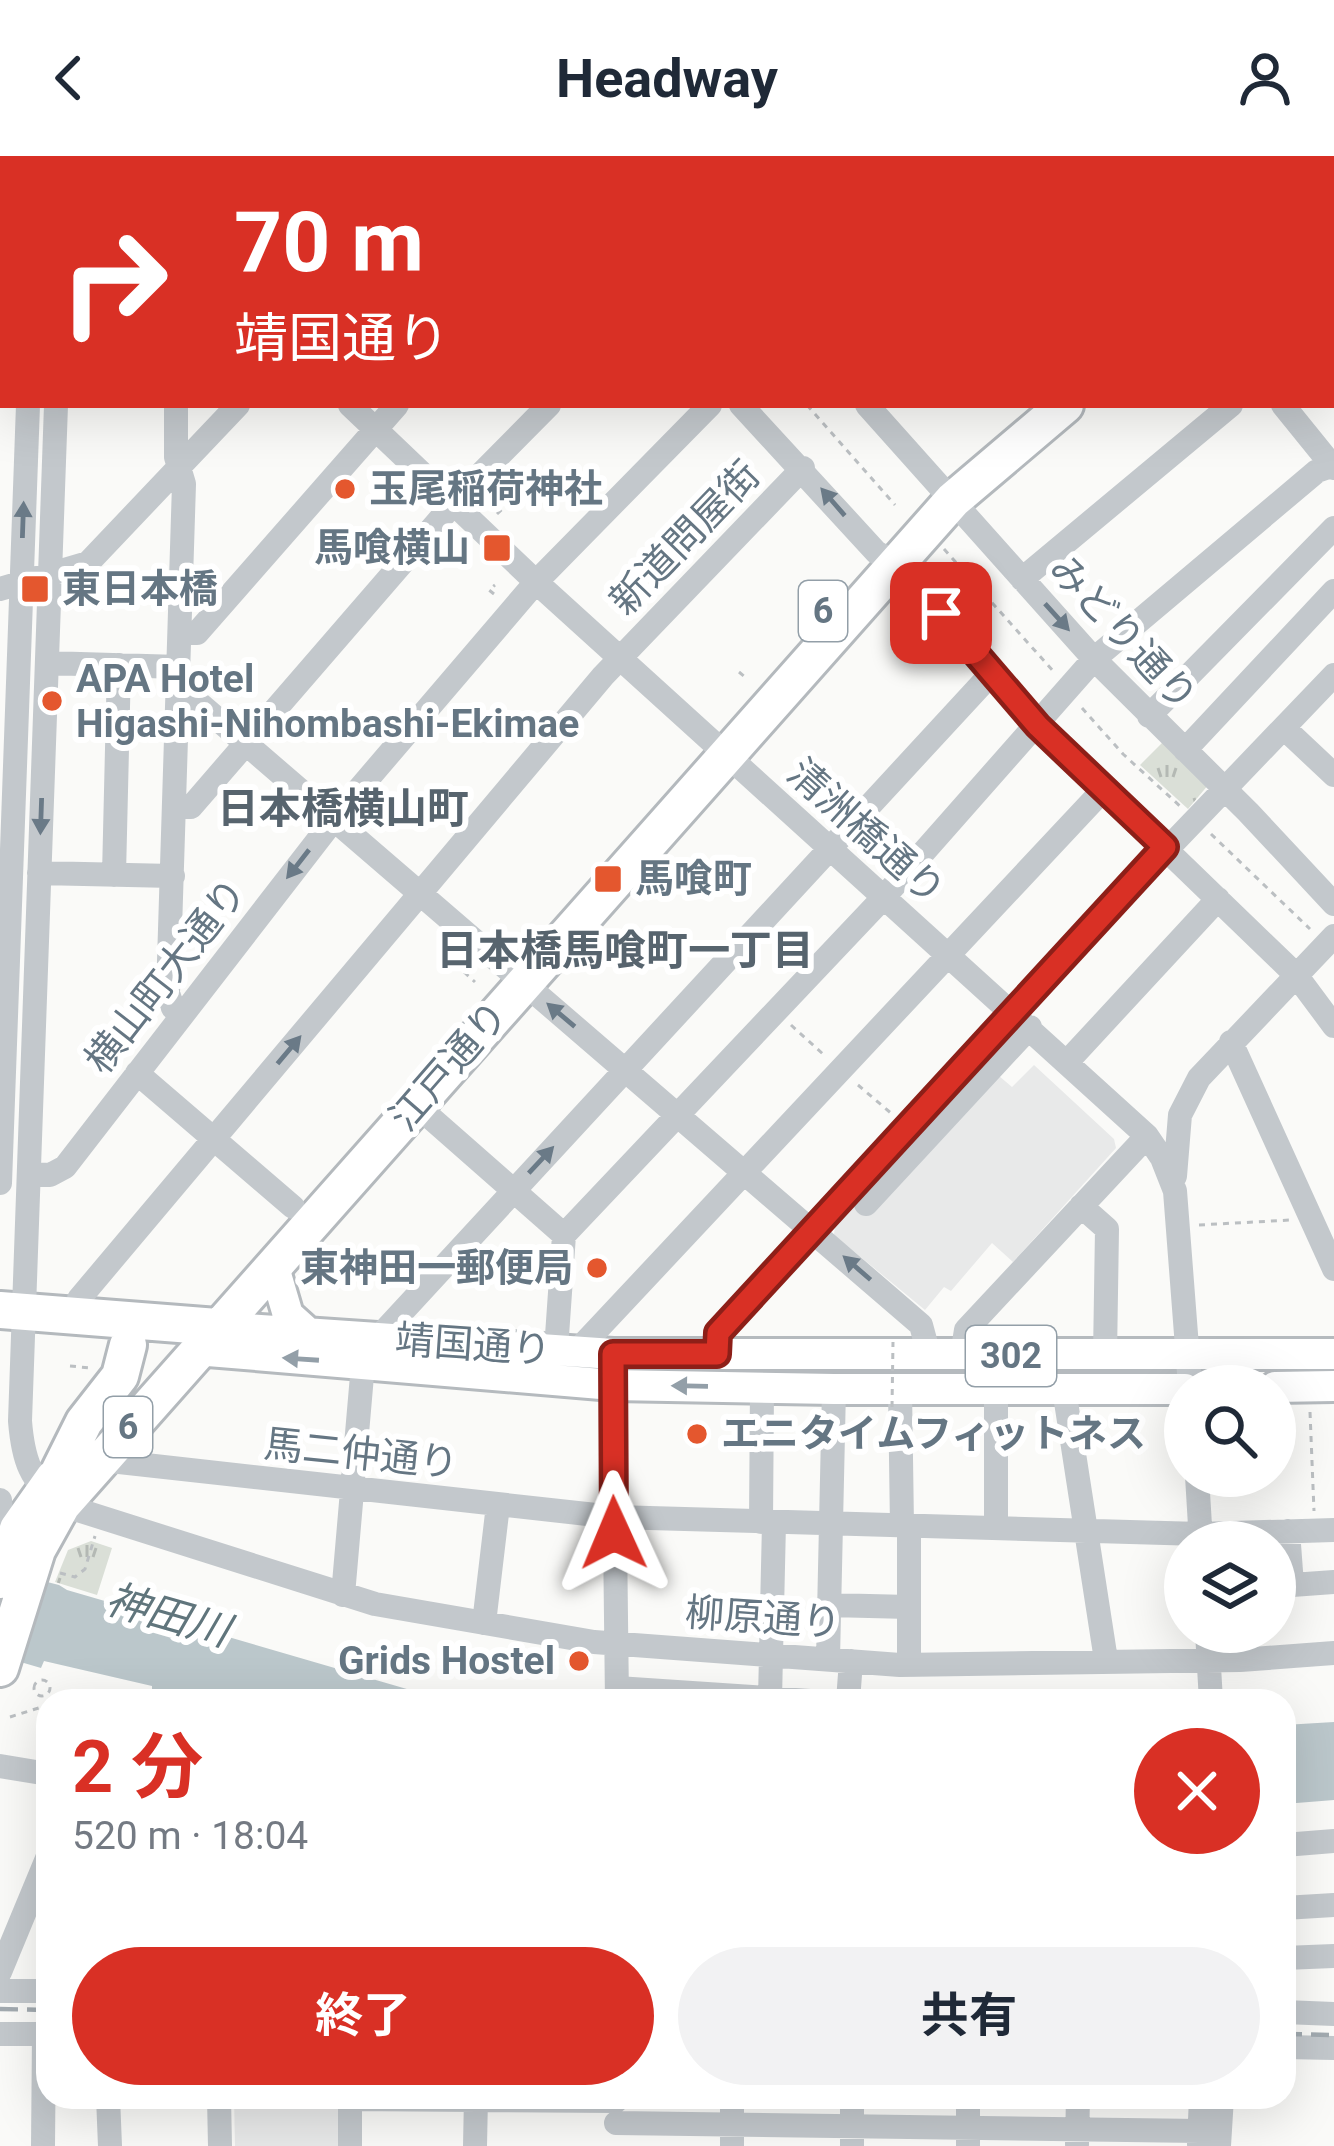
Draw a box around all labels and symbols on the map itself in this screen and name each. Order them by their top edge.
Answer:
street label: 新道問屋街 [601,452,769,624]
place label: 玉尾稲荷神社 [369,466,603,512]
marker: 玉尾稲荷神社 [332,476,358,502]
one-way arrow [820,488,847,517]
one-way arrow [14,500,33,538]
place label: 馬喰横山 [314,525,470,571]
marker: 馬喰横山 [481,532,513,564]
street label: みどり通り [1040,546,1206,720]
pin [890,562,992,664]
place label: 東日本橋 [62,566,218,612]
marker: 東日本橋 [19,573,51,605]
road number: 6 [799,581,847,641]
one-way arrow [1043,603,1070,632]
place label: APA Hotel Higashi-Nihombashi-Ekimae [76,656,579,747]
marker: APA Hotel Higashi-Nihombashi-Ekimae [39,688,65,714]
street label: 清洲橋通り [778,750,954,914]
district label: 日本橋横山町 [217,784,469,833]
one-way arrow [32,798,51,836]
one-way arrow [286,849,311,880]
place label: 馬喰町 [635,856,752,902]
marker: 馬喰町 [592,863,624,895]
street label: 横山町大通り [76,870,256,1082]
district label: 日本橋馬喰町一丁目 [436,926,814,975]
street label: 江戸通り [380,992,518,1140]
one-way arrow [545,1002,576,1028]
one-way arrow [275,1035,301,1065]
one-way arrow [526,1146,554,1175]
place label: 東神田一郵便局 [300,1245,573,1291]
marker: 東神田一郵便局 [584,1255,610,1281]
one-way arrow [842,1256,872,1282]
street label: 靖国通り [394,1317,552,1373]
road number: 302 [966,1326,1056,1386]
one-way arrow [282,1349,319,1368]
one-way arrow [670,1377,708,1396]
road number: 6 [104,1397,152,1457]
place label: エニタイムフィットネス [721,1411,1146,1457]
street label: 馬二仲通り [262,1421,460,1487]
marker: エニタイムフィットネス [684,1421,710,1447]
position arrow [551,1470,677,1596]
water label: 神田川 [101,1574,239,1657]
street label: 柳原通り [684,1590,842,1646]
place label: Grids Hostel [338,1638,555,1684]
marker: Grids Hostel [566,1648,592,1674]

